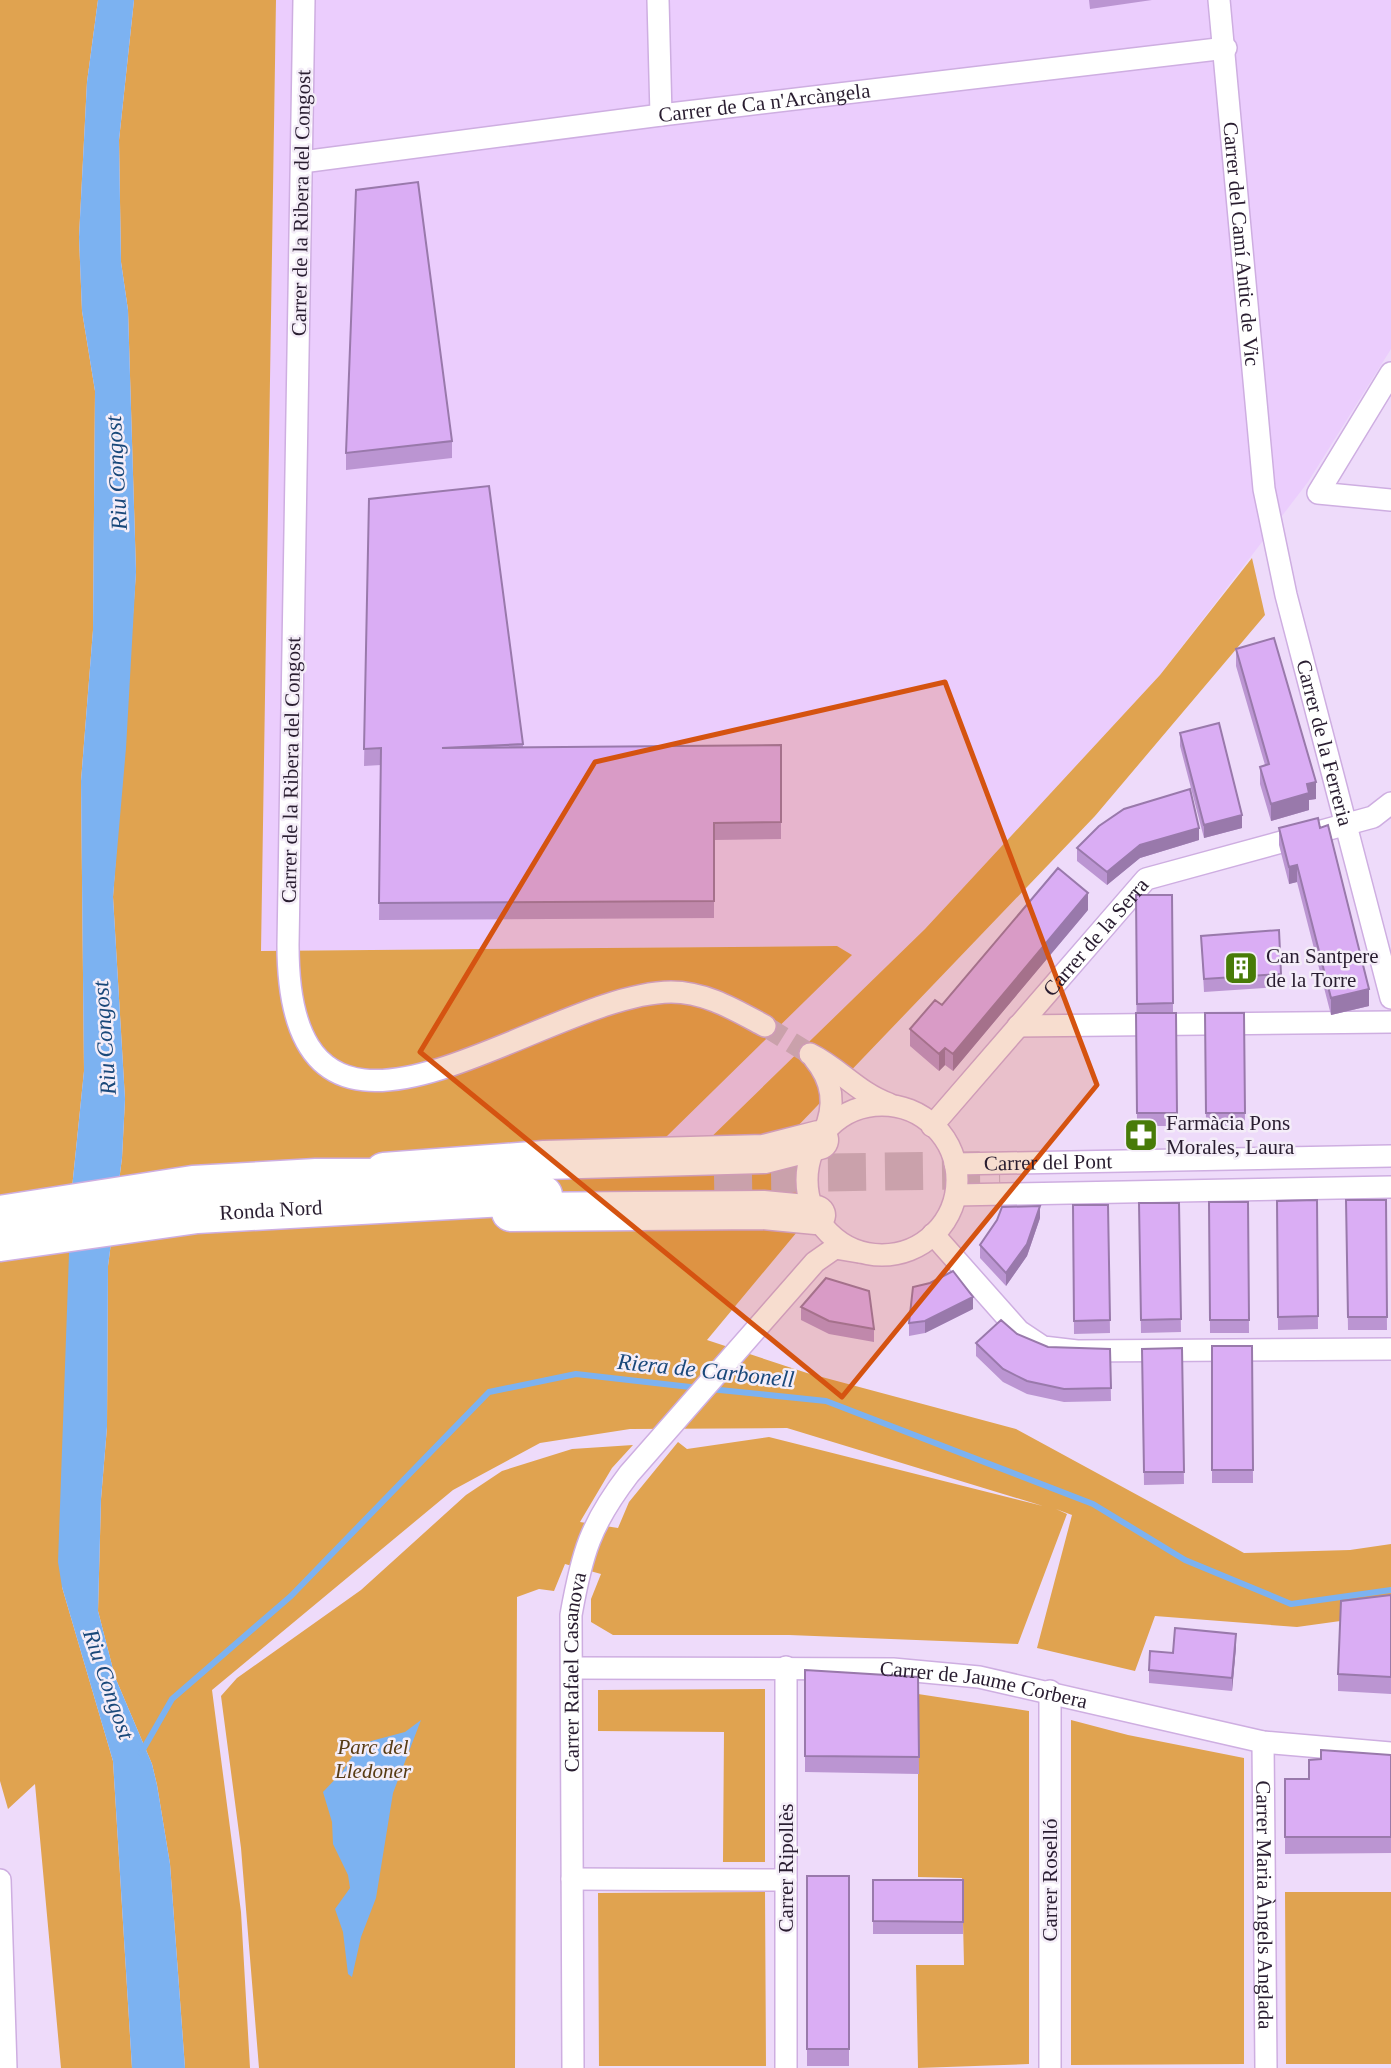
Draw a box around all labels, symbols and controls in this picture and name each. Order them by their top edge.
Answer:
street label: Carrer de la Ribera del Congost [287,69,315,336]
street label: Carrer de Ca n'Arcàngela [657,78,872,127]
street label: Carrer del Camí Antic de Vic [1218,121,1265,367]
water label: Riu Congost [101,415,132,532]
street label: Carrer de la Ribera del Congost [277,636,305,903]
street label: Carrer de la Ferreria [1291,657,1358,829]
street label: Carrer de la Serra [1038,872,1154,1001]
place label: Can Santpere de la Torre [1266,944,1379,992]
building icon: Can Santpere de la Torre [1222,949,1260,987]
water label: Riu Congost [88,979,121,1097]
place label: Farmàcia Pons Morales, Laura [1166,1111,1295,1159]
pharmacy icon: Farmàcia Pons Morales, Laura [1122,1116,1160,1154]
street label: Carrer del Pont [984,1149,1113,1175]
street label: Ronda Nord [219,1195,324,1225]
water label: Riera de Carbonell [615,1349,796,1392]
street label: Carrer Rafael Casanova [559,1569,591,1772]
water label: Riu Congost [78,1625,139,1743]
street label: Carrer de Jaume Corbera [880,1657,1090,1714]
park label: Parc del Lledoner [334,1735,412,1783]
street label: Carrer Maria Àngels Anglada [1251,1780,1278,2030]
street label: Carrer Ripollès [774,1804,798,1932]
street label: Carrer Roselló [1038,1818,1062,1942]

